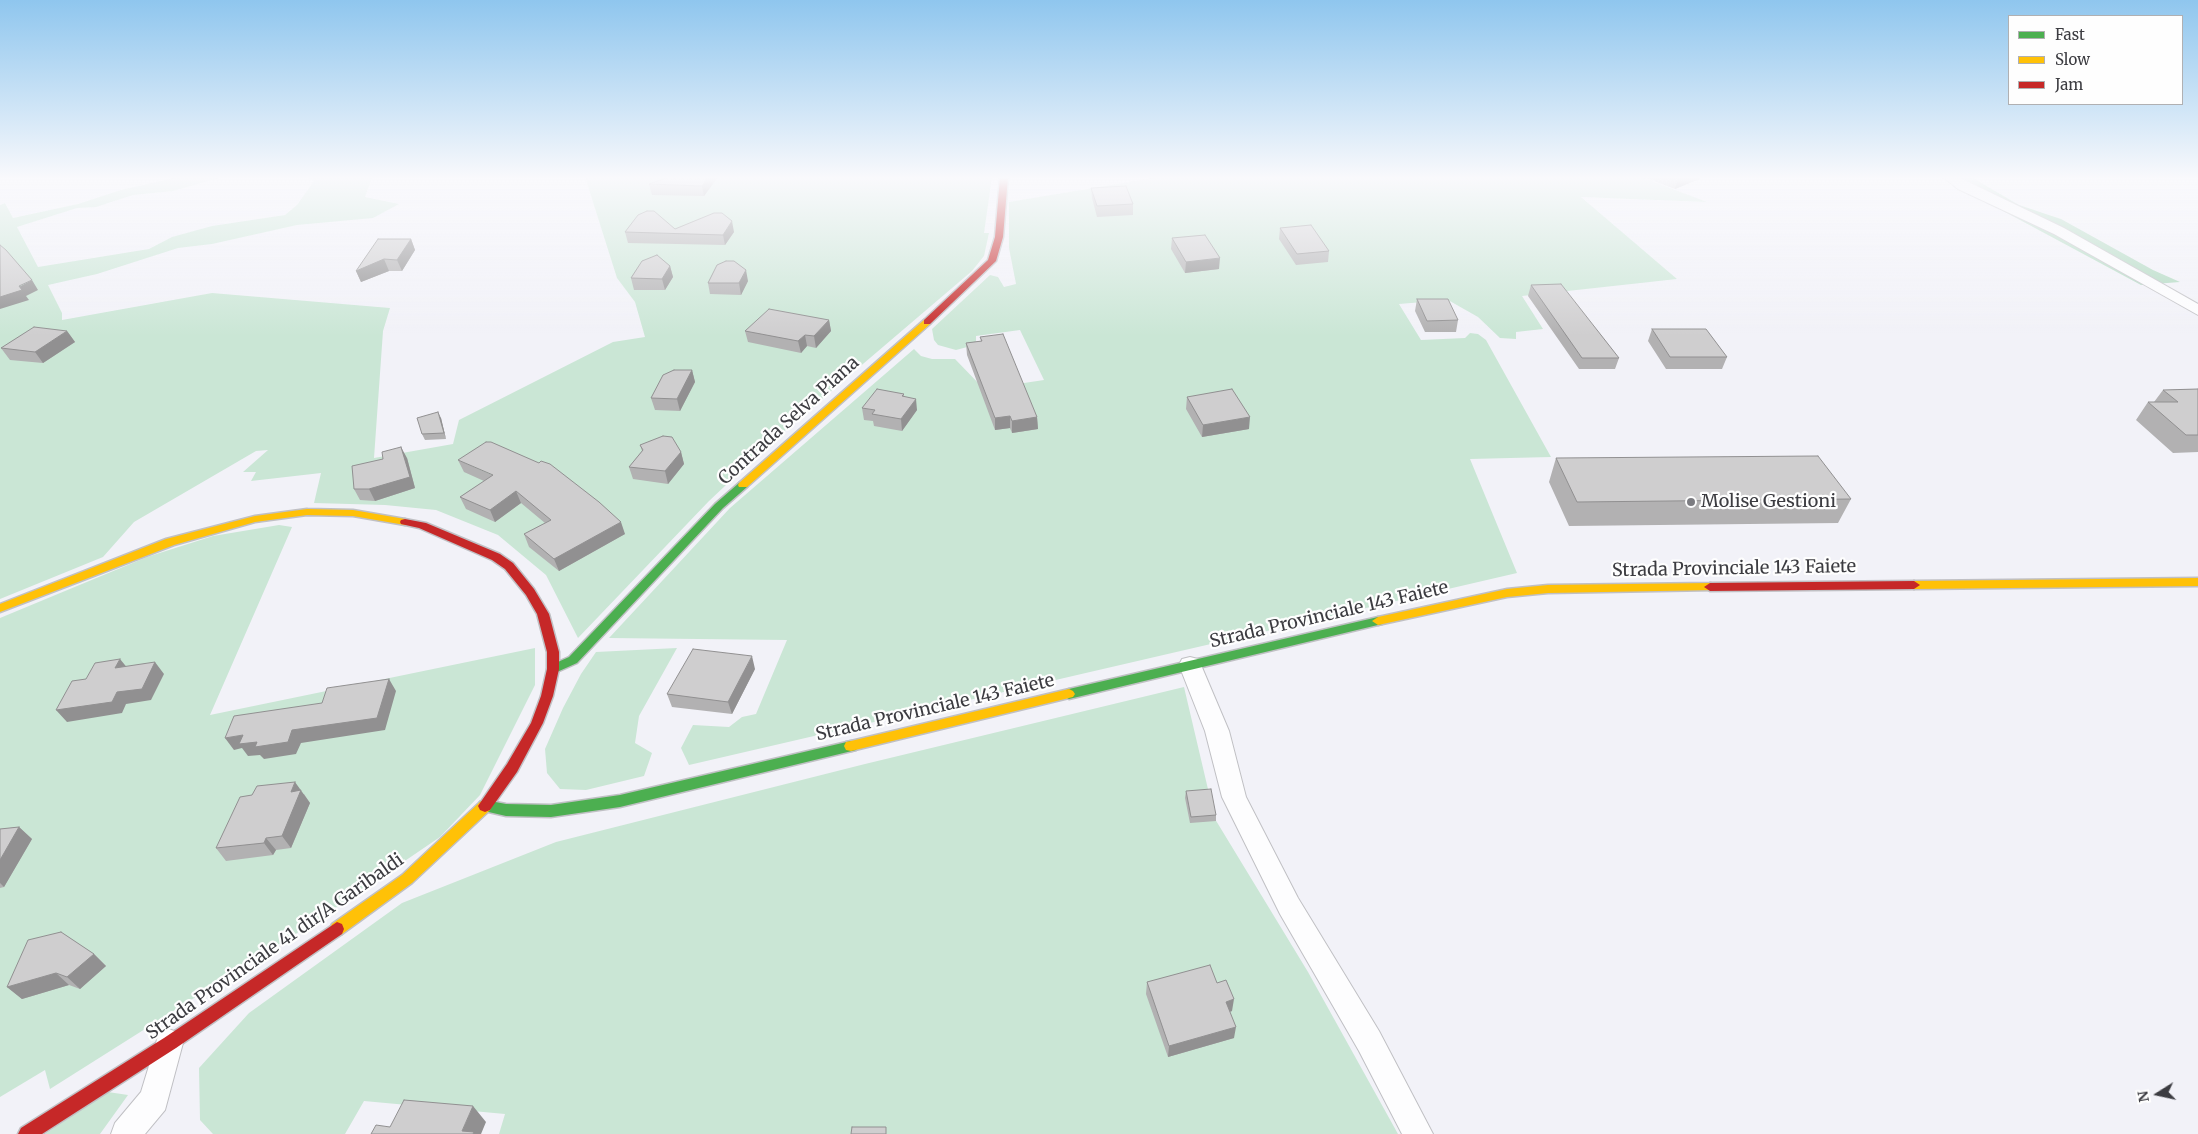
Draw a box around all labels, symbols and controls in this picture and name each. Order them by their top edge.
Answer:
legend [2008,15,2183,105]
text: Fast [2055,25,2085,44]
text: Slow [2055,50,2090,69]
text: Jam [2055,75,2083,94]
street label: Contrada Selva Piana [714,352,864,490]
place label: Molise Gestioni [1701,491,1836,513]
marker: Molise Gestioni [1685,496,1697,508]
street label: Strada Provinciale 143 Faiete [1612,556,1856,582]
street label: Strada Provinciale 143 Faiete [1208,577,1450,653]
street label: Strada Provinciale 143 Faiete [814,670,1056,746]
street label: Strada Provinciale 41 dir/A Garibaldi [142,849,408,1045]
north arrow [2133,1069,2183,1119]
text: N [2133,1090,2153,1104]

